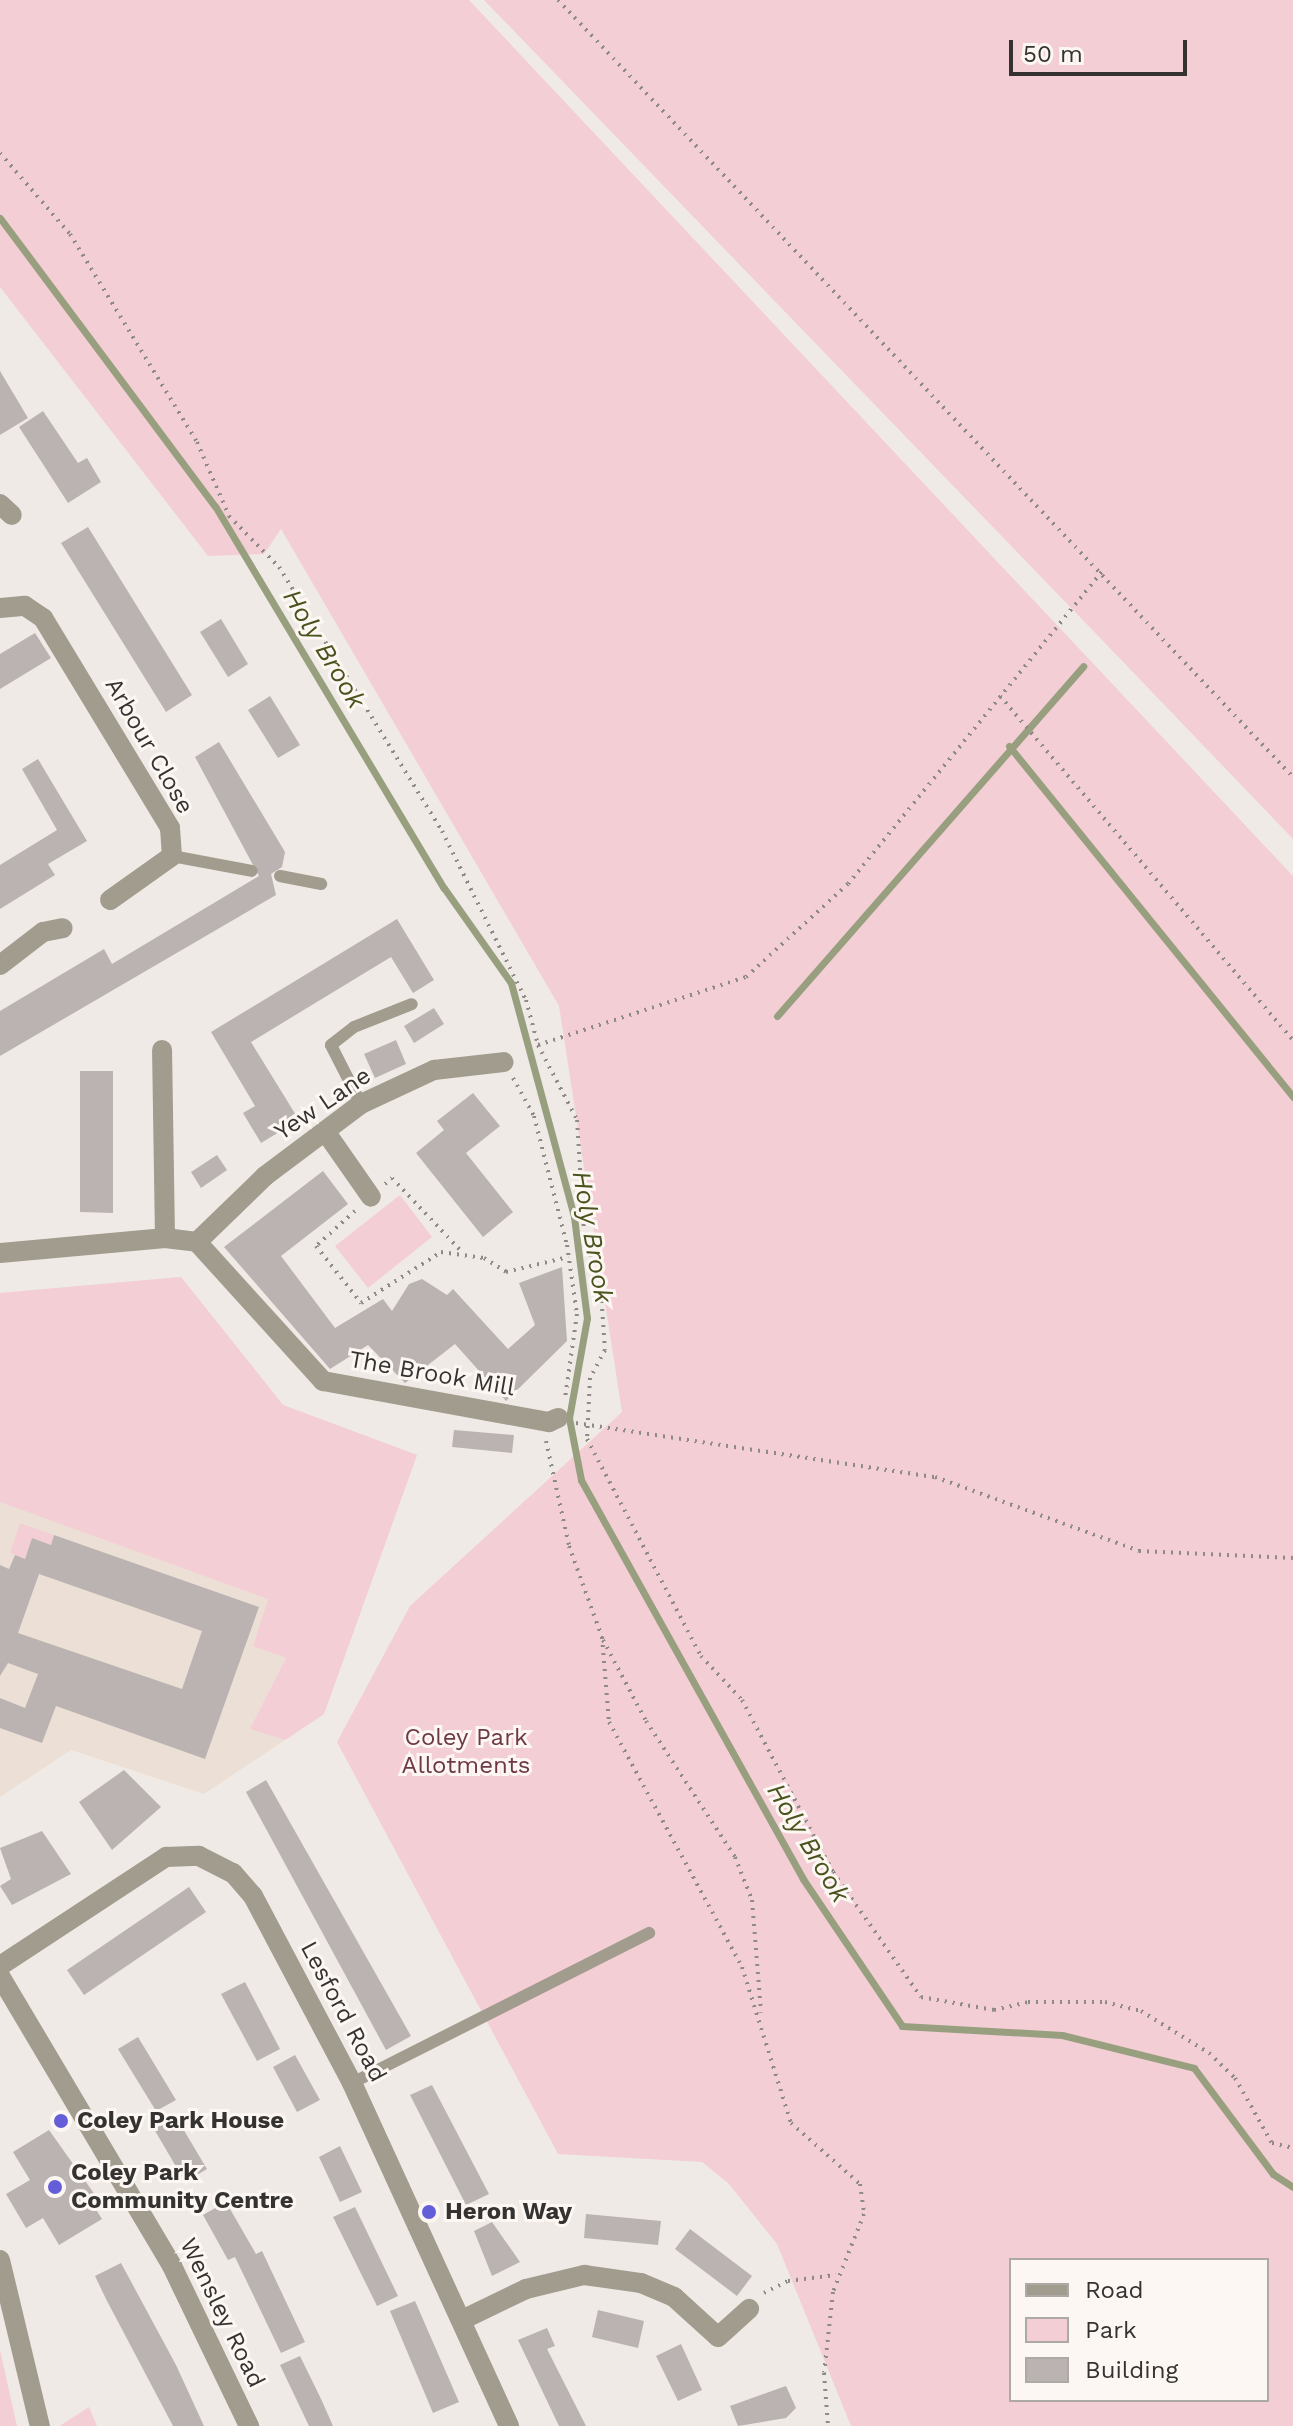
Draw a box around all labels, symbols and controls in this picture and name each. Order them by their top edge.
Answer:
scale bar [1013,24,1191,74]
text: 50 m [1023,40,1083,68]
water label: Holy Brook [276,583,372,715]
street label: Arbour Close [98,673,200,819]
street label: Yew Lane [269,1061,377,1147]
water label: Holy Brook [565,1168,619,1306]
street label: The Brook Mill [347,1345,517,1403]
park label: Coley Park Allotments [402,1724,530,1780]
water label: Holy Brook [760,1777,856,1909]
street label: Lesford Road [294,1937,392,2087]
place label: Coley Park House [77,2107,285,2135]
marker: Coley Park House [52,2112,70,2130]
place label: Coley Park Community Centre [71,2159,294,2215]
marker: Coley Park Community Centre [46,2178,64,2196]
place label: Heron Way [445,2198,573,2226]
marker: Heron Way [420,2203,438,2221]
street label: Wensley Road [173,2233,271,2393]
legend [1009,2258,1269,2402]
text: Road [1085,2276,1144,2304]
text: Park [1085,2316,1137,2344]
text: Building [1085,2356,1178,2384]

